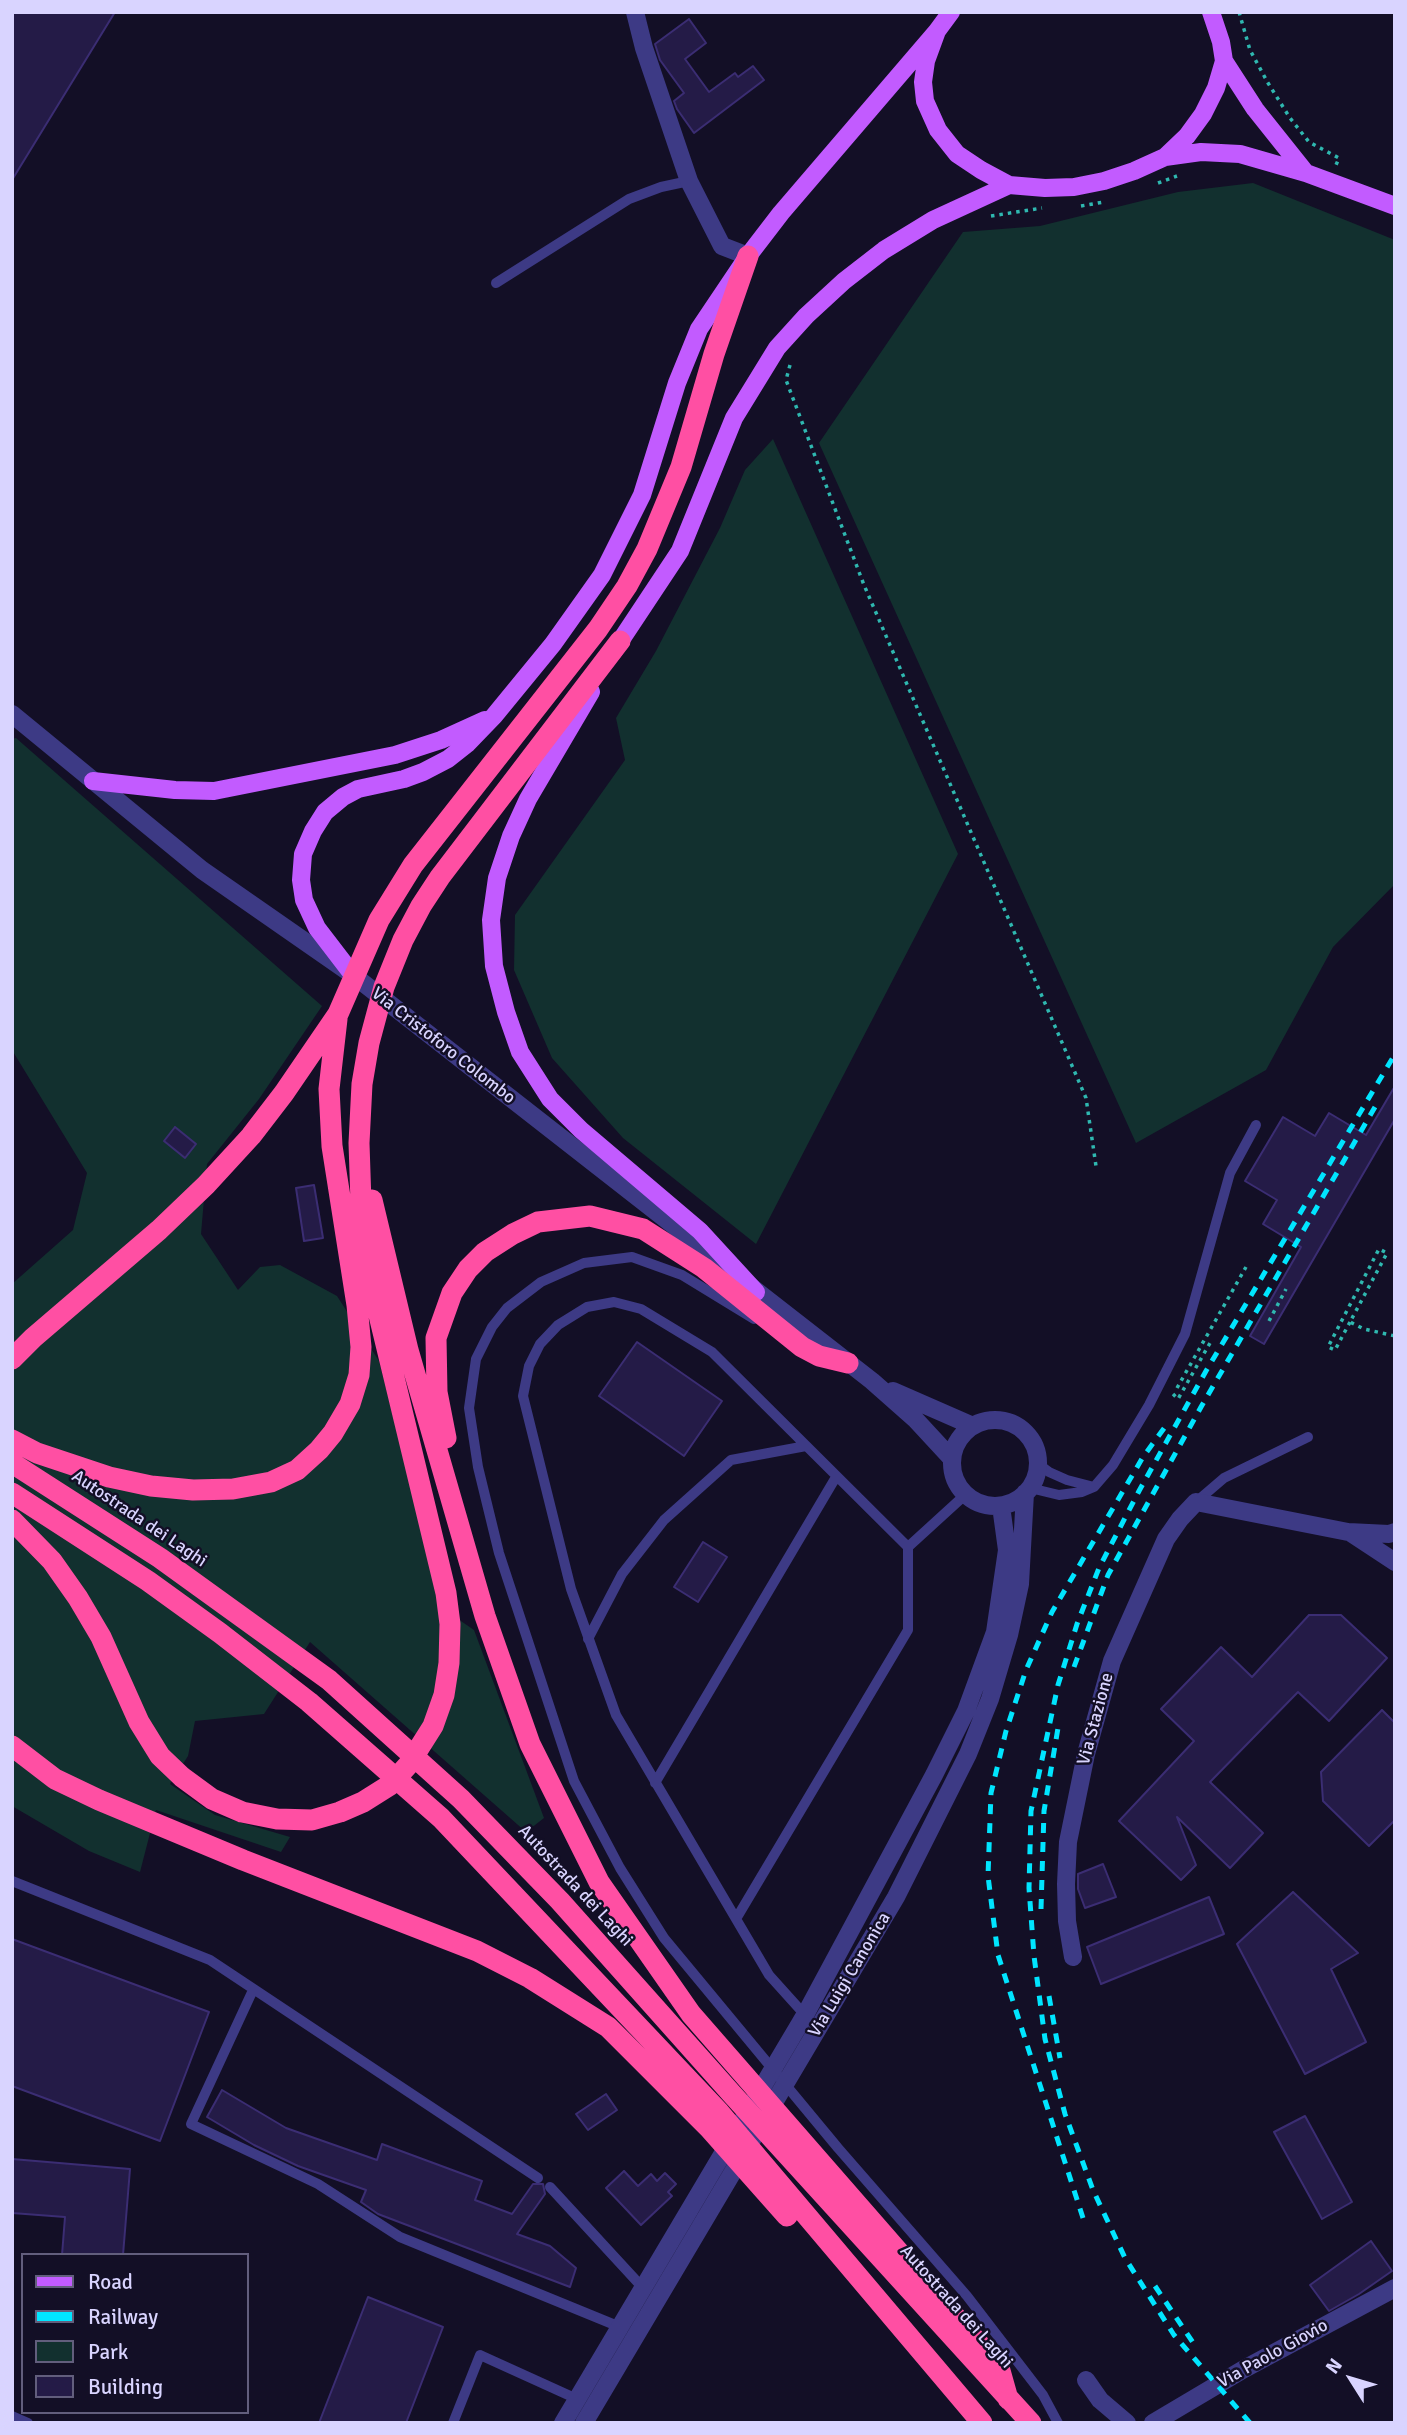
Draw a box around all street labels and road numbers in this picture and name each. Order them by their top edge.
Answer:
street label: Via Cristoforo Colombo [367,983,519,1109]
street label: Autostrada dei Laghi [67,1466,211,1572]
street label: Via Stazione [1073,1670,1119,1768]
street label: Autostrada dei Laghi [513,1821,637,1951]
street label: Via Luigi Canonica [804,1909,896,2041]
street label: Autostrada dei Laghi [895,2241,1017,2373]
street label: Via Paolo Giovio [1214,2315,1332,2393]

